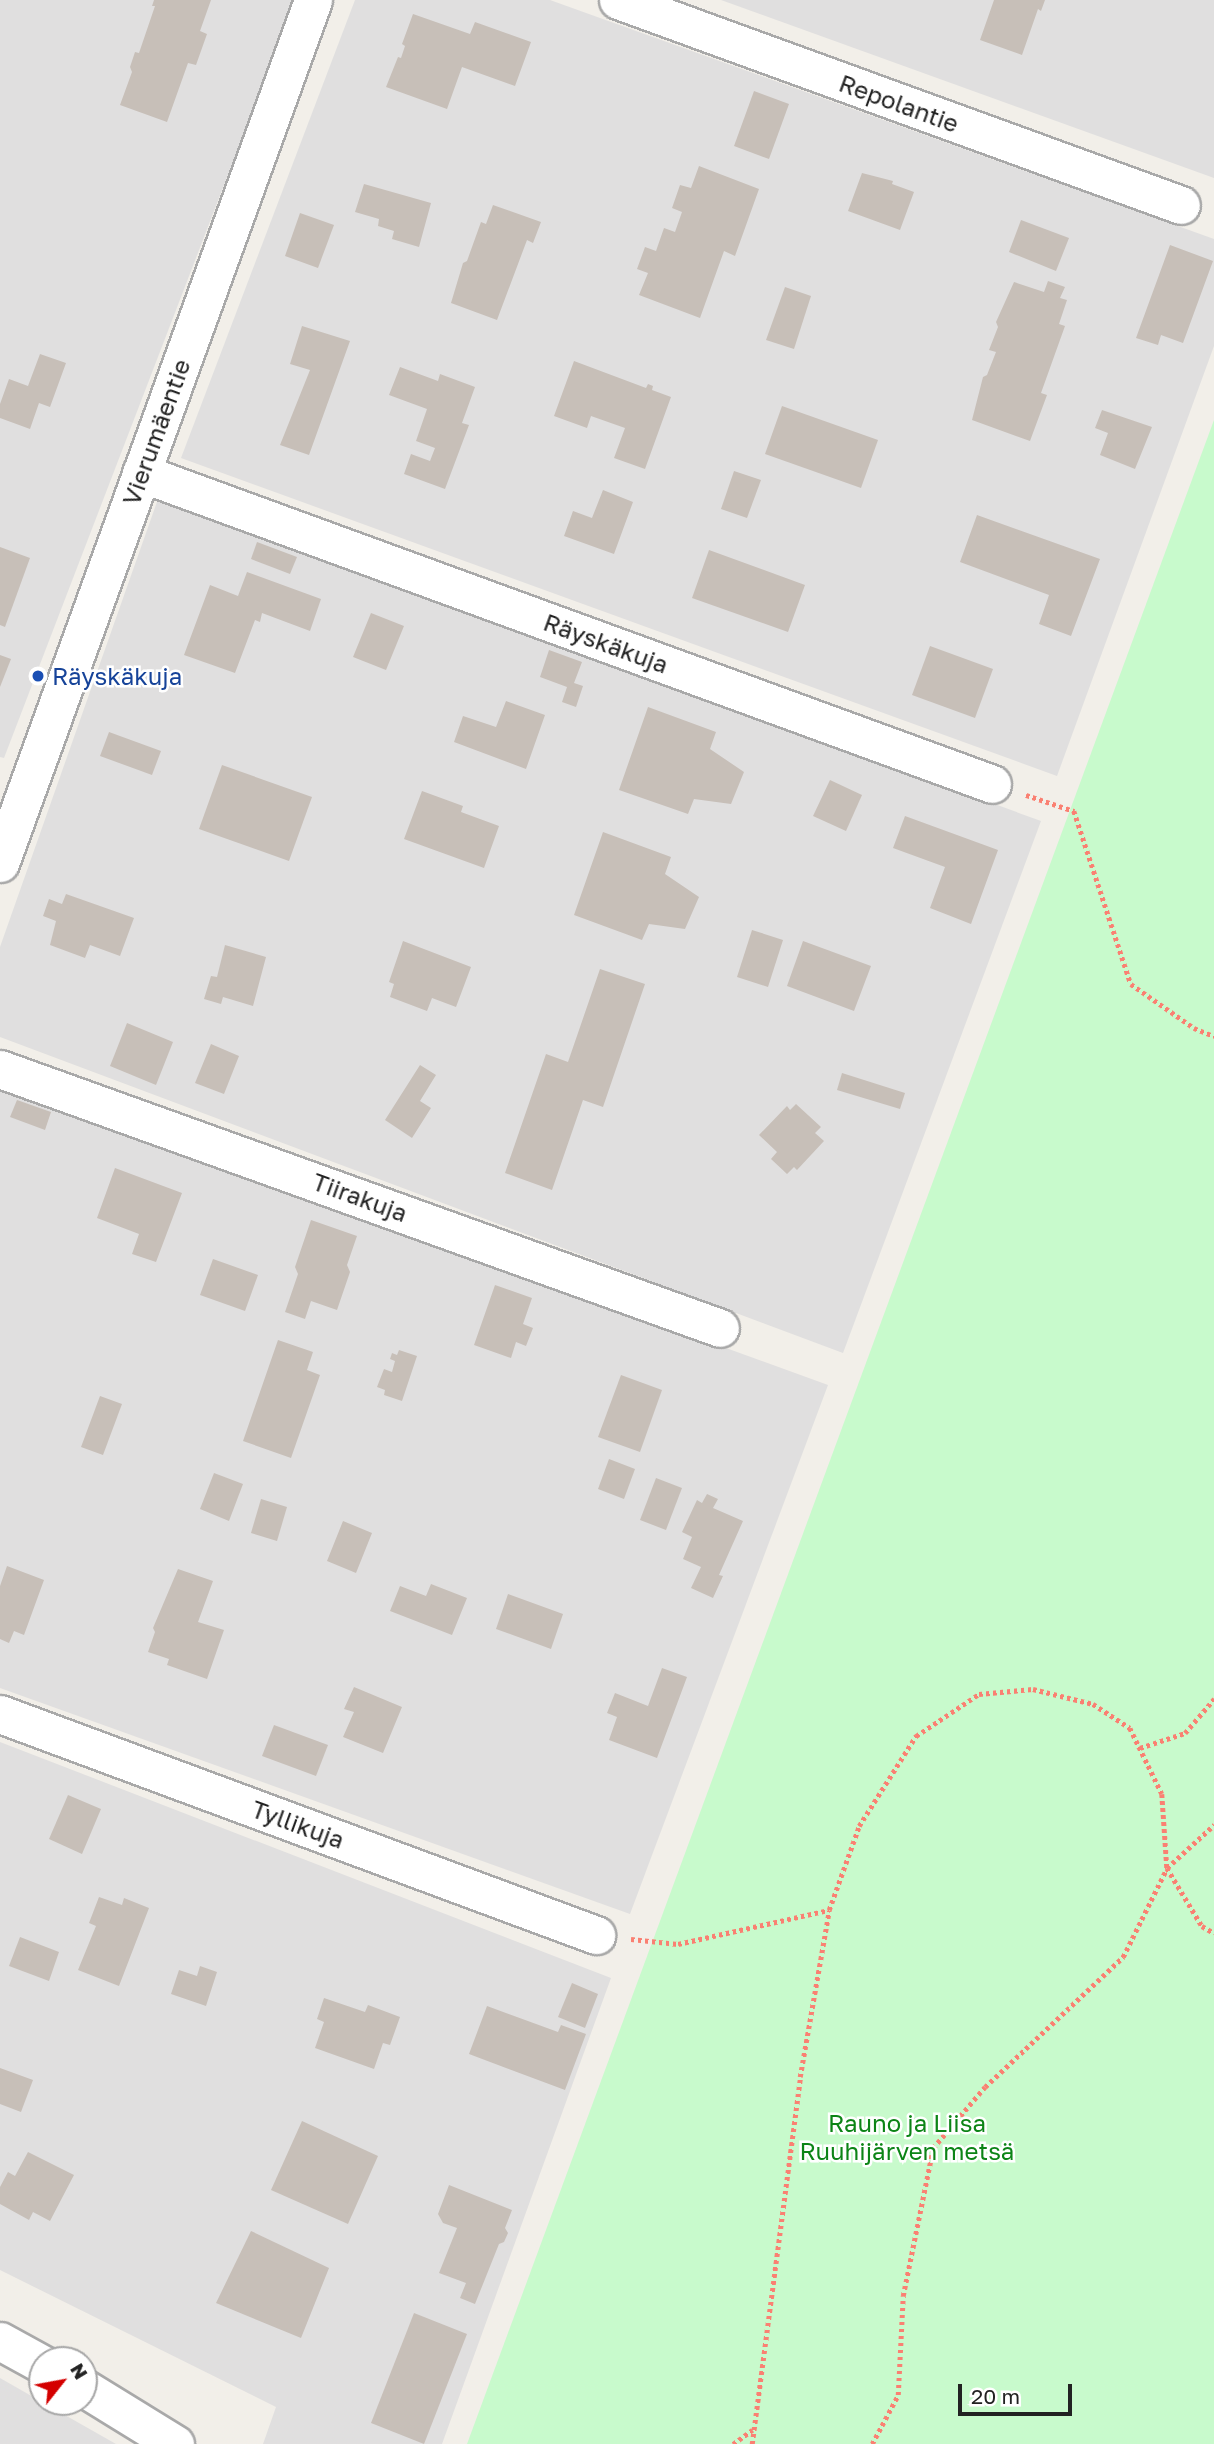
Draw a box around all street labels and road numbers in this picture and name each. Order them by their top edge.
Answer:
street label: Repolantie [835,68,963,138]
street label: Vierumäentie [116,355,196,509]
street label: Räyskäkuja [540,607,672,679]
street label: Tiirakuja [309,1167,411,1227]
street label: Tyllikuja [248,1794,348,1854]

